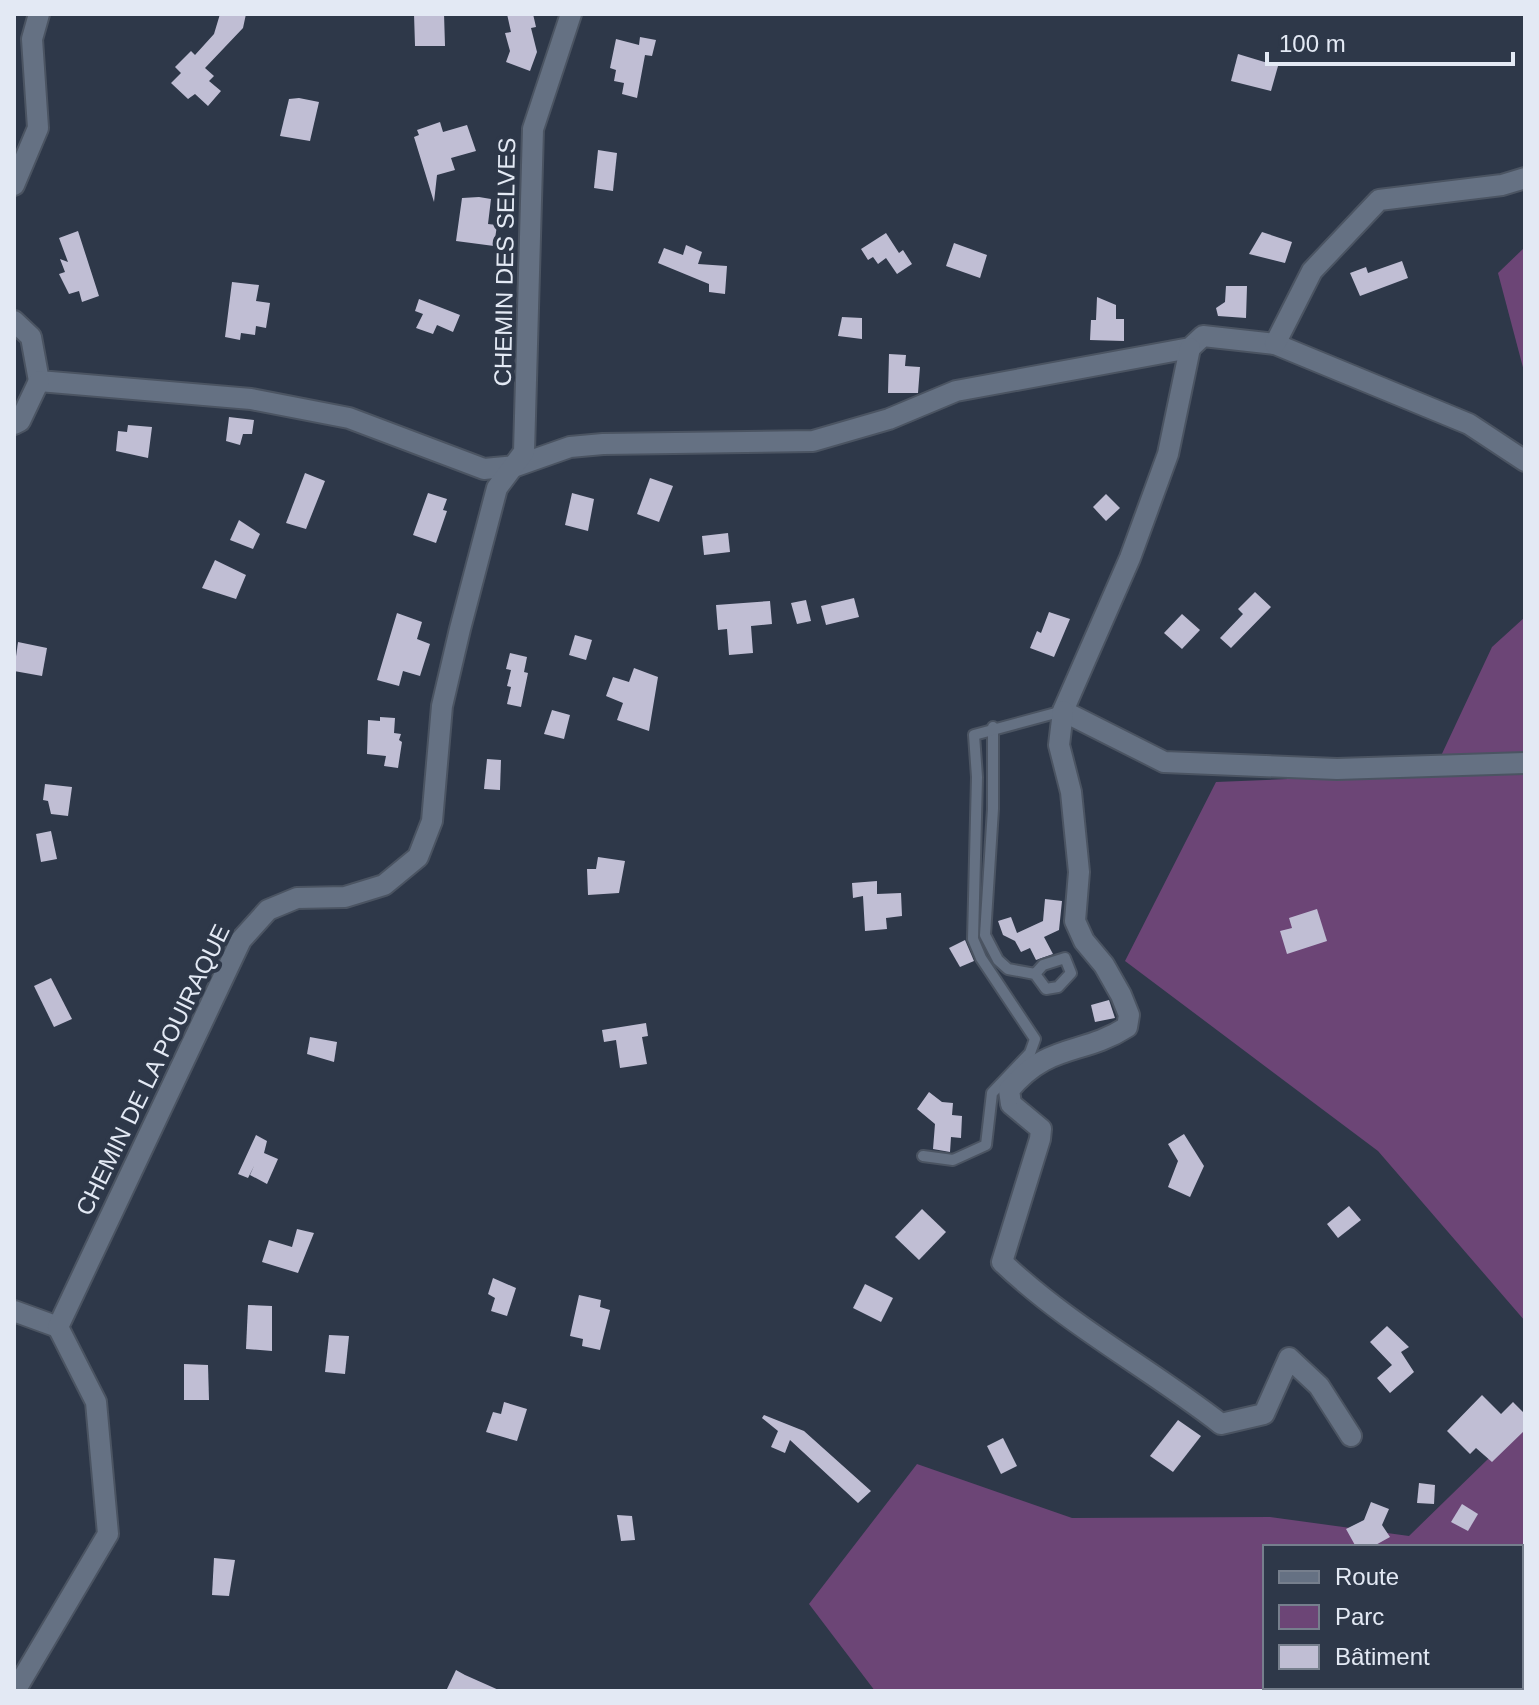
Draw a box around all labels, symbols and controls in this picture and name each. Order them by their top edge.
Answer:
scale bar [1267,16,1513,66]
text: 100 m [1279,30,1346,57]
street label: CHEMIN DES SELVES [489,137,520,387]
street label: CHEMIN DE LA POUIRAQUE [70,920,235,1220]
legend [1263,1545,1523,1689]
text: Route [1335,1563,1399,1590]
text: Parc [1335,1603,1384,1630]
text: Bâtiment [1335,1643,1430,1670]

